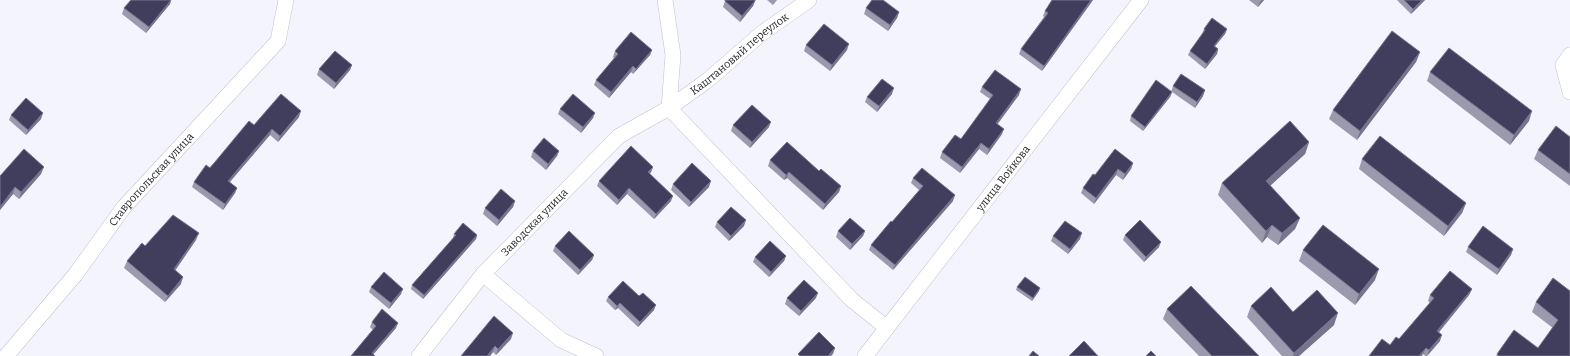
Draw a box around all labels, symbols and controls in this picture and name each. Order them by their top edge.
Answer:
street label: Каштановый переулок [688,10,791,97]
street label: Ставропольская улица [106,130,196,228]
street label: улица Войкова [973,143,1032,215]
street label: Заводская улица [498,186,570,258]

